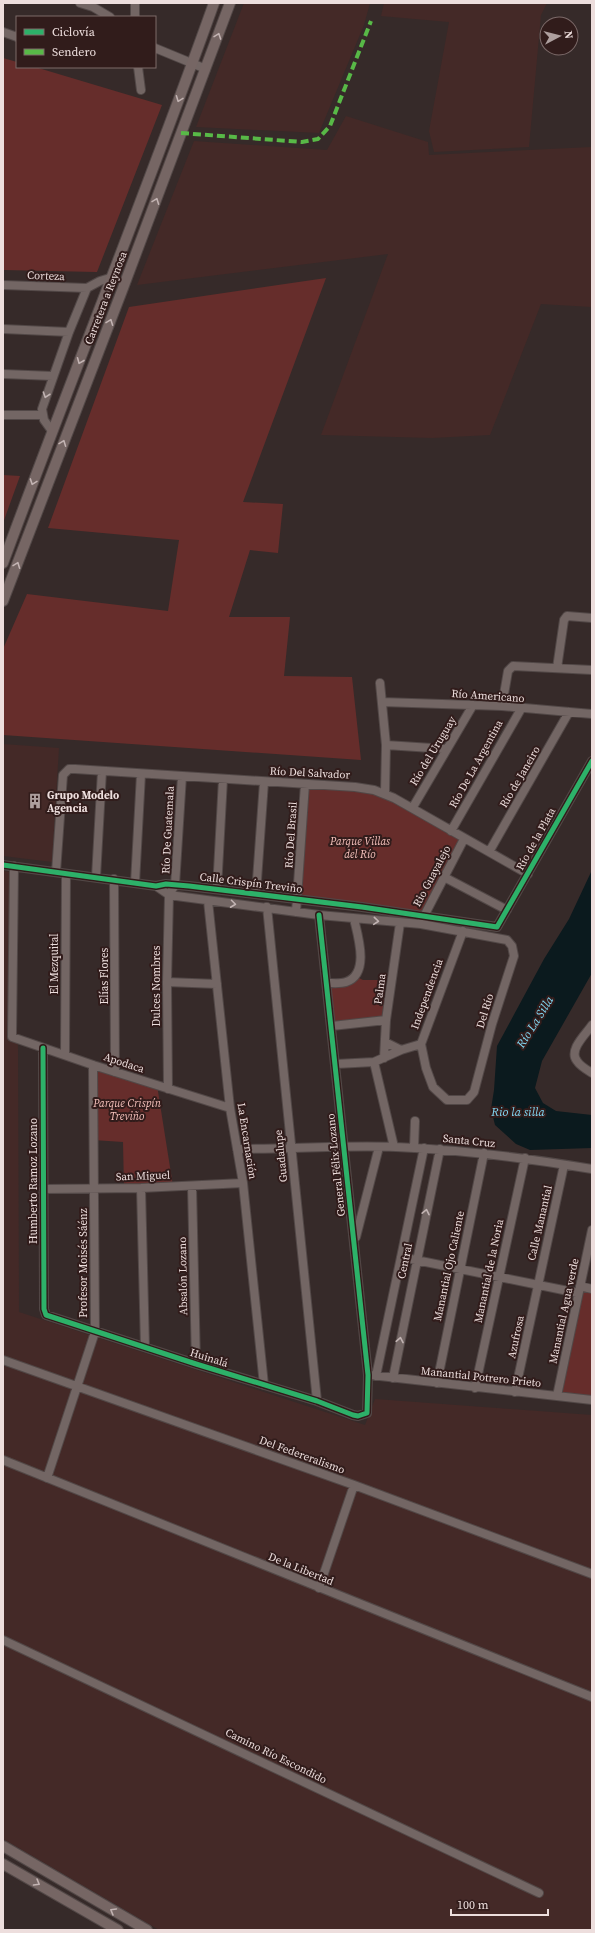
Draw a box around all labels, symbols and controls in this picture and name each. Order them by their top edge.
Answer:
legend [16,16,156,68]
north arrow [539,16,579,56]
text: Ciclovía [52,24,96,40]
text: N [560,30,576,40]
one-way arrow [213,33,221,40]
text: Sendero [52,44,96,60]
one-way arrow [175,96,183,103]
one-way arrow [151,197,159,204]
street label: Carretera a Reynosa [81,249,131,347]
street label: Corteza [27,268,65,284]
one-way arrow [105,319,113,327]
one-way arrow [76,358,84,365]
one-way arrow [43,391,51,398]
one-way arrow [58,440,66,447]
one-way arrow [29,479,37,486]
one-way arrow [12,562,20,569]
street label: Río Americano [451,686,525,706]
street label: Río del Uruguay [406,713,460,789]
street label: Río De La Argentina [446,717,507,811]
street label: Río de Janeiro [496,743,544,811]
street label: Río Del Salvador [269,763,351,783]
street label: Río De Guatemala [158,785,178,874]
place label: Grupo Modelo Agencia [47,788,119,816]
building icon: Grupo Modelo Agencia [26,792,44,810]
street label: Río Del Brasil [281,801,301,869]
street label: Río de la Plata [513,805,560,873]
park label: Parque Villas del Río [329,834,390,862]
street label: Rio Guayalejo [410,843,454,909]
street label: Calle Crispín Treviño [199,869,303,897]
one-way arrow [230,899,236,908]
one-way arrow [373,916,379,925]
street label: El Mezquital [47,933,62,995]
street label: Dulces Nombres [149,945,164,1027]
street label: Elías Flores [97,947,112,1004]
street label: Independencia [407,956,447,1031]
street label: Palma [370,972,390,1005]
street label: Del Río [473,992,497,1030]
water label: Río La Silla [512,992,558,1052]
street label: Apodaca [102,1049,147,1077]
park label: Parque Crispín Treviño [92,1096,162,1124]
street label: La Encarnación [234,1102,260,1181]
water label: Rio la silla [490,1104,545,1120]
street label: General Félix Lozano [323,1113,349,1217]
street label: Humberto Ramoz Lozano [26,1118,41,1244]
street label: Guadalupe [271,1129,291,1183]
street label: Santa Cruz [442,1131,496,1151]
street label: San Miguel [116,1168,170,1184]
street label: Calle Manantial [524,1184,556,1262]
street label: Profesor Moisés Sáénz [76,1208,91,1318]
one-way arrow [422,1209,430,1216]
street label: Manantial Ojo Caliente [430,1209,468,1322]
street label: Manantial de la Noria [471,1217,507,1324]
street label: Absalón Lozano [175,1237,191,1315]
street label: Central [394,1242,416,1280]
street label: Manantial Agua verde [546,1257,583,1365]
street label: Azufrosa [504,1314,528,1360]
one-way arrow [395,1337,404,1343]
street label: Huinalá [188,1345,230,1371]
street label: Manantial Potrero Prieto [420,1363,542,1391]
street label: Del Federeralismo [257,1433,347,1477]
street label: De la Libertad [266,1549,337,1589]
street label: Camino Río Escondido [223,1725,329,1787]
one-way arrow [33,1879,40,1886]
scale bar [451,1891,548,1917]
text: 100 m [457,1897,489,1913]
one-way arrow [110,1908,117,1915]

